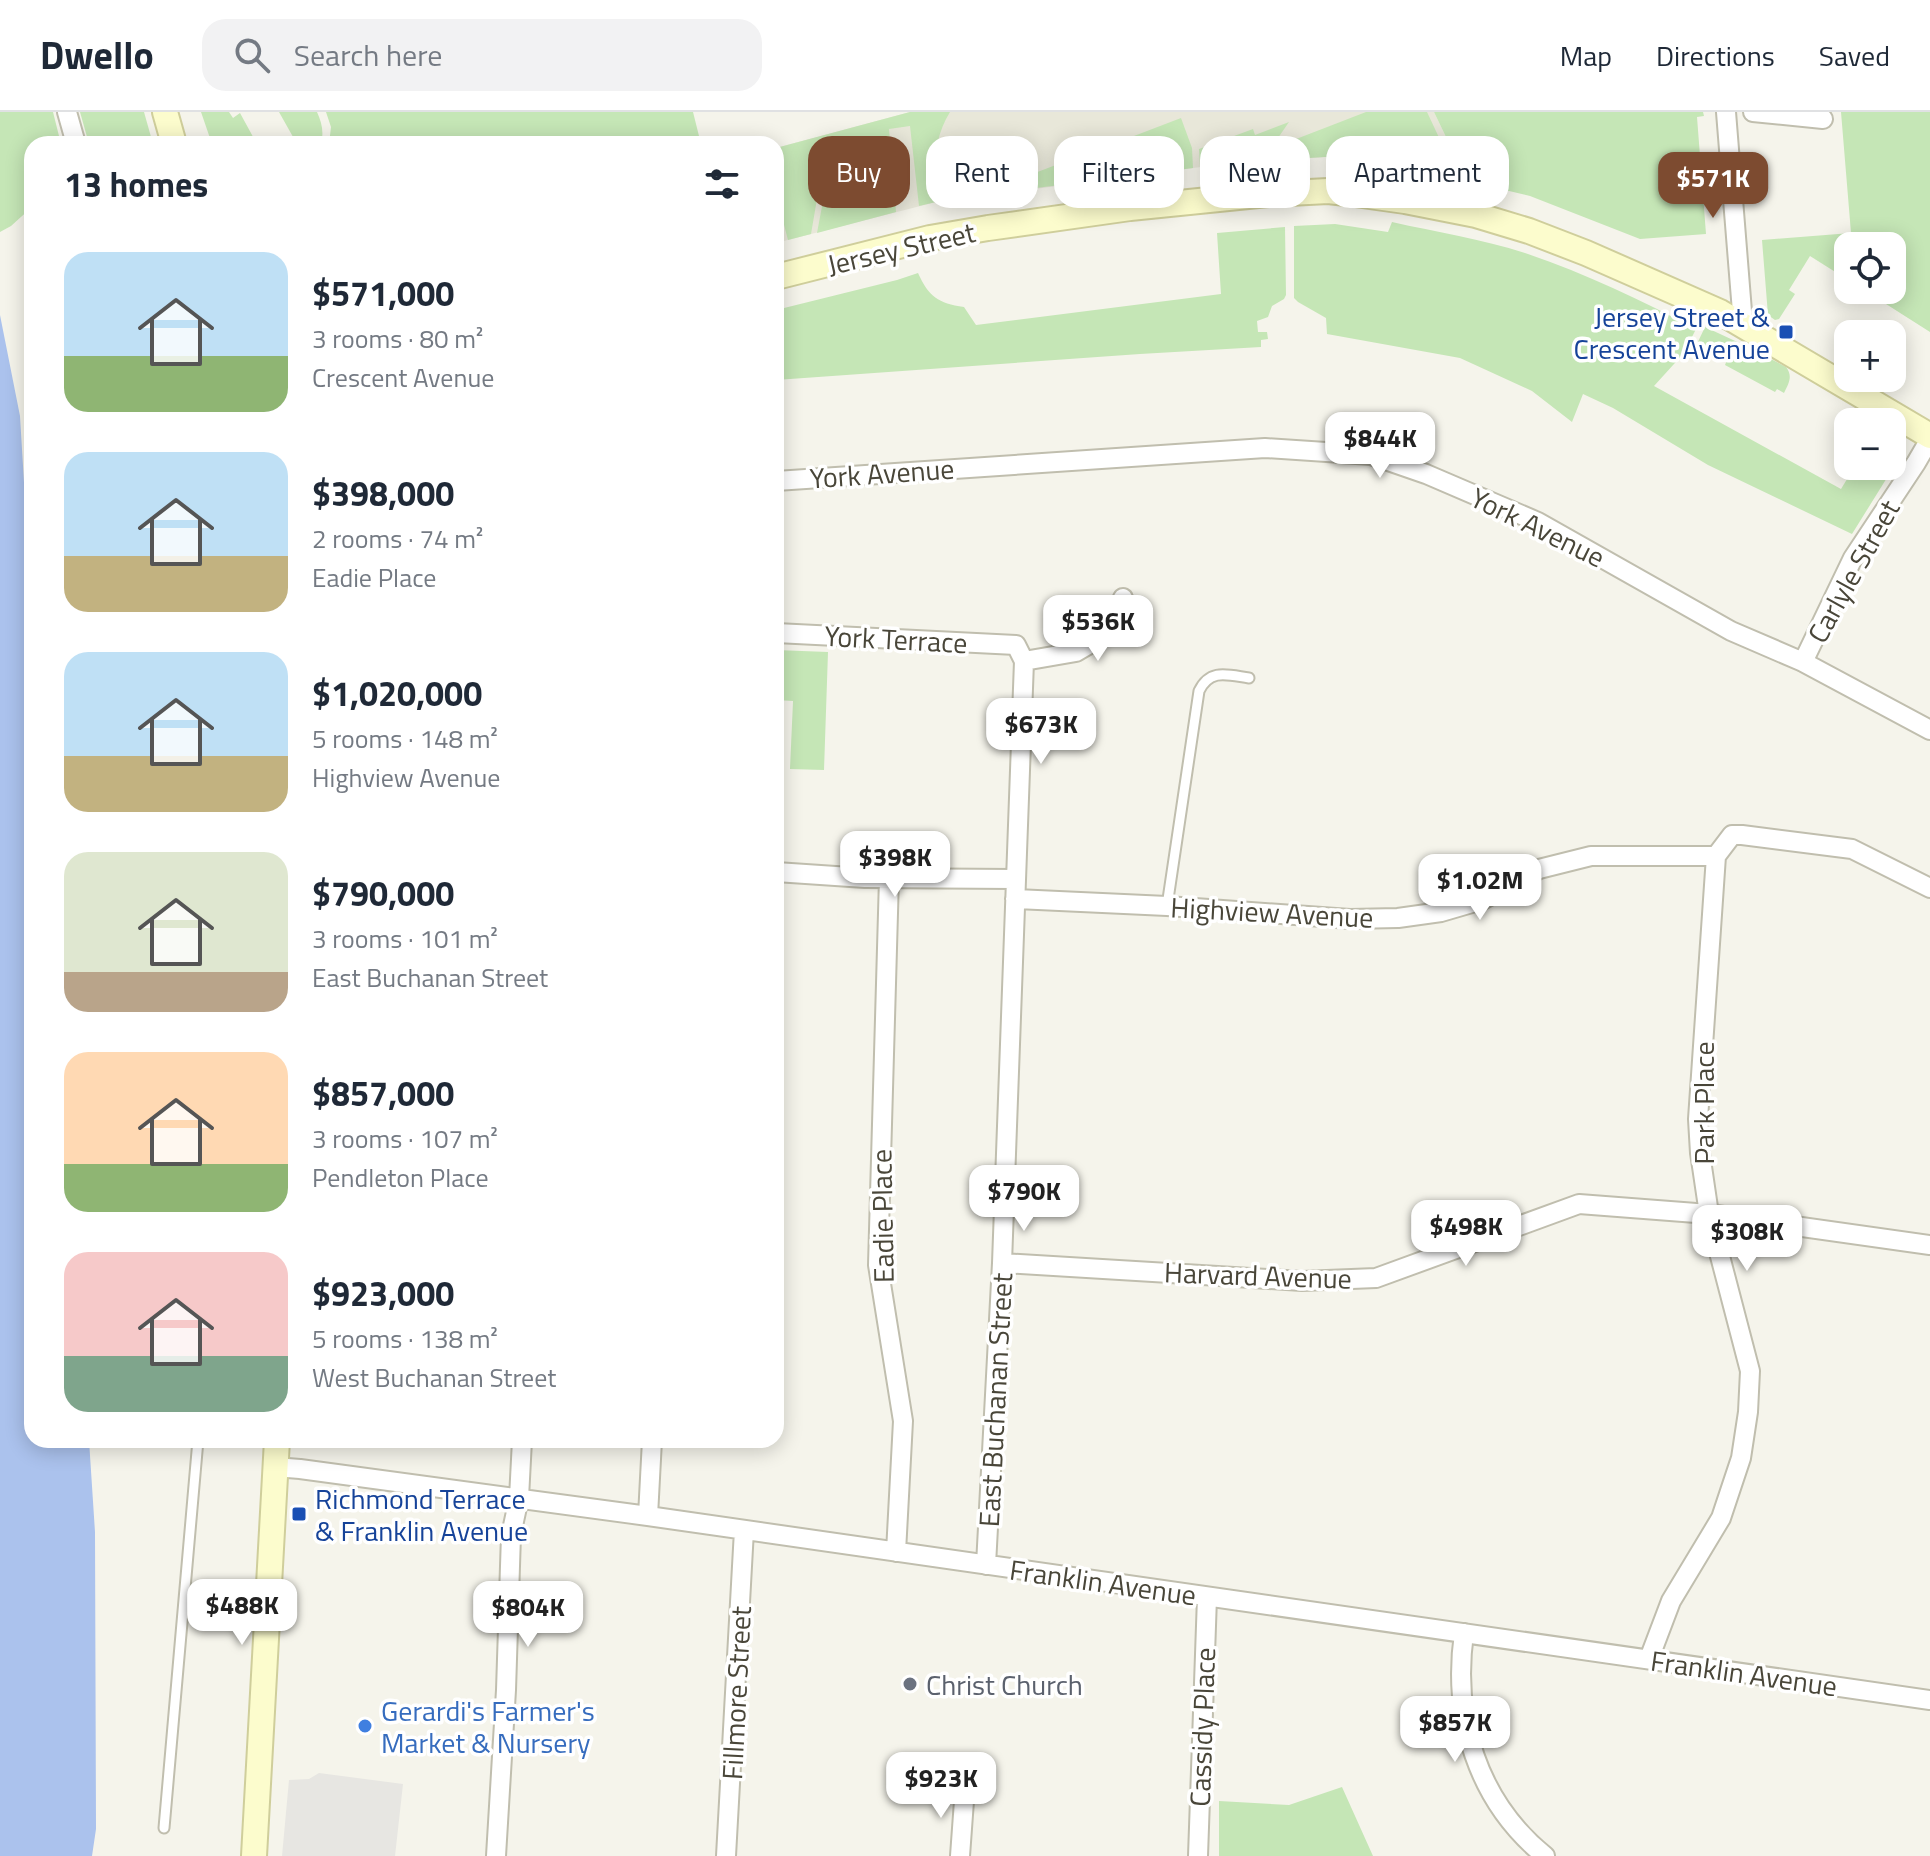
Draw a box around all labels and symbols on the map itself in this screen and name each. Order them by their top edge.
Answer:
pin: $571K [1657,152,1769,220]
street label: Jersey Street [823,210,979,286]
place label: Jersey Street & Crescent Avenue [1574,295,1770,370]
marker: Jersey Street & Crescent Avenue [1777,323,1795,341]
pin: $844K [1324,412,1436,480]
street label: York Avenue [808,447,956,499]
street label: York Avenue [1464,476,1612,578]
street label: Carlyle Street [1796,491,1910,650]
pin: $536K [1042,595,1154,663]
street label: York Terrace [823,614,969,664]
pin: $673K [985,698,1097,766]
pin: $398K [839,831,951,899]
pin: $1.02M [1415,854,1545,922]
street label: Highview Avenue [1170,885,1374,939]
street label: Park Place [1682,1041,1725,1165]
street label: Eadie Place [859,1149,905,1283]
pin: $790K [968,1165,1080,1233]
pin: $498K [1410,1200,1522,1268]
pin: $308K [1691,1205,1803,1273]
street label: Harvard Avenue [1163,1250,1353,1300]
street label: East Buchanan Street [967,1272,1023,1528]
place label: Richmond Terrace & Franklin Avenue [315,1477,528,1552]
marker: Richmond Terrace & Franklin Avenue [290,1505,308,1523]
street label: Franklin Avenue [1007,1548,1199,1616]
pin: $488K [186,1579,298,1647]
pin: $804K [472,1581,584,1649]
street label: Fillmore Street [710,1605,762,1781]
street label: Franklin Avenue [1648,1639,1840,1707]
street label: Cassidy Place [1178,1647,1226,1807]
place label: Christ Church [926,1663,1083,1706]
marker: Christ Church [901,1675,919,1693]
place label: Gerardi's Farmer's Market & Nursery [381,1689,595,1764]
pin: $857K [1399,1696,1511,1764]
marker: Gerardi's Farmer's Market & Nursery [356,1717,374,1735]
pin: $923K [885,1752,997,1820]

